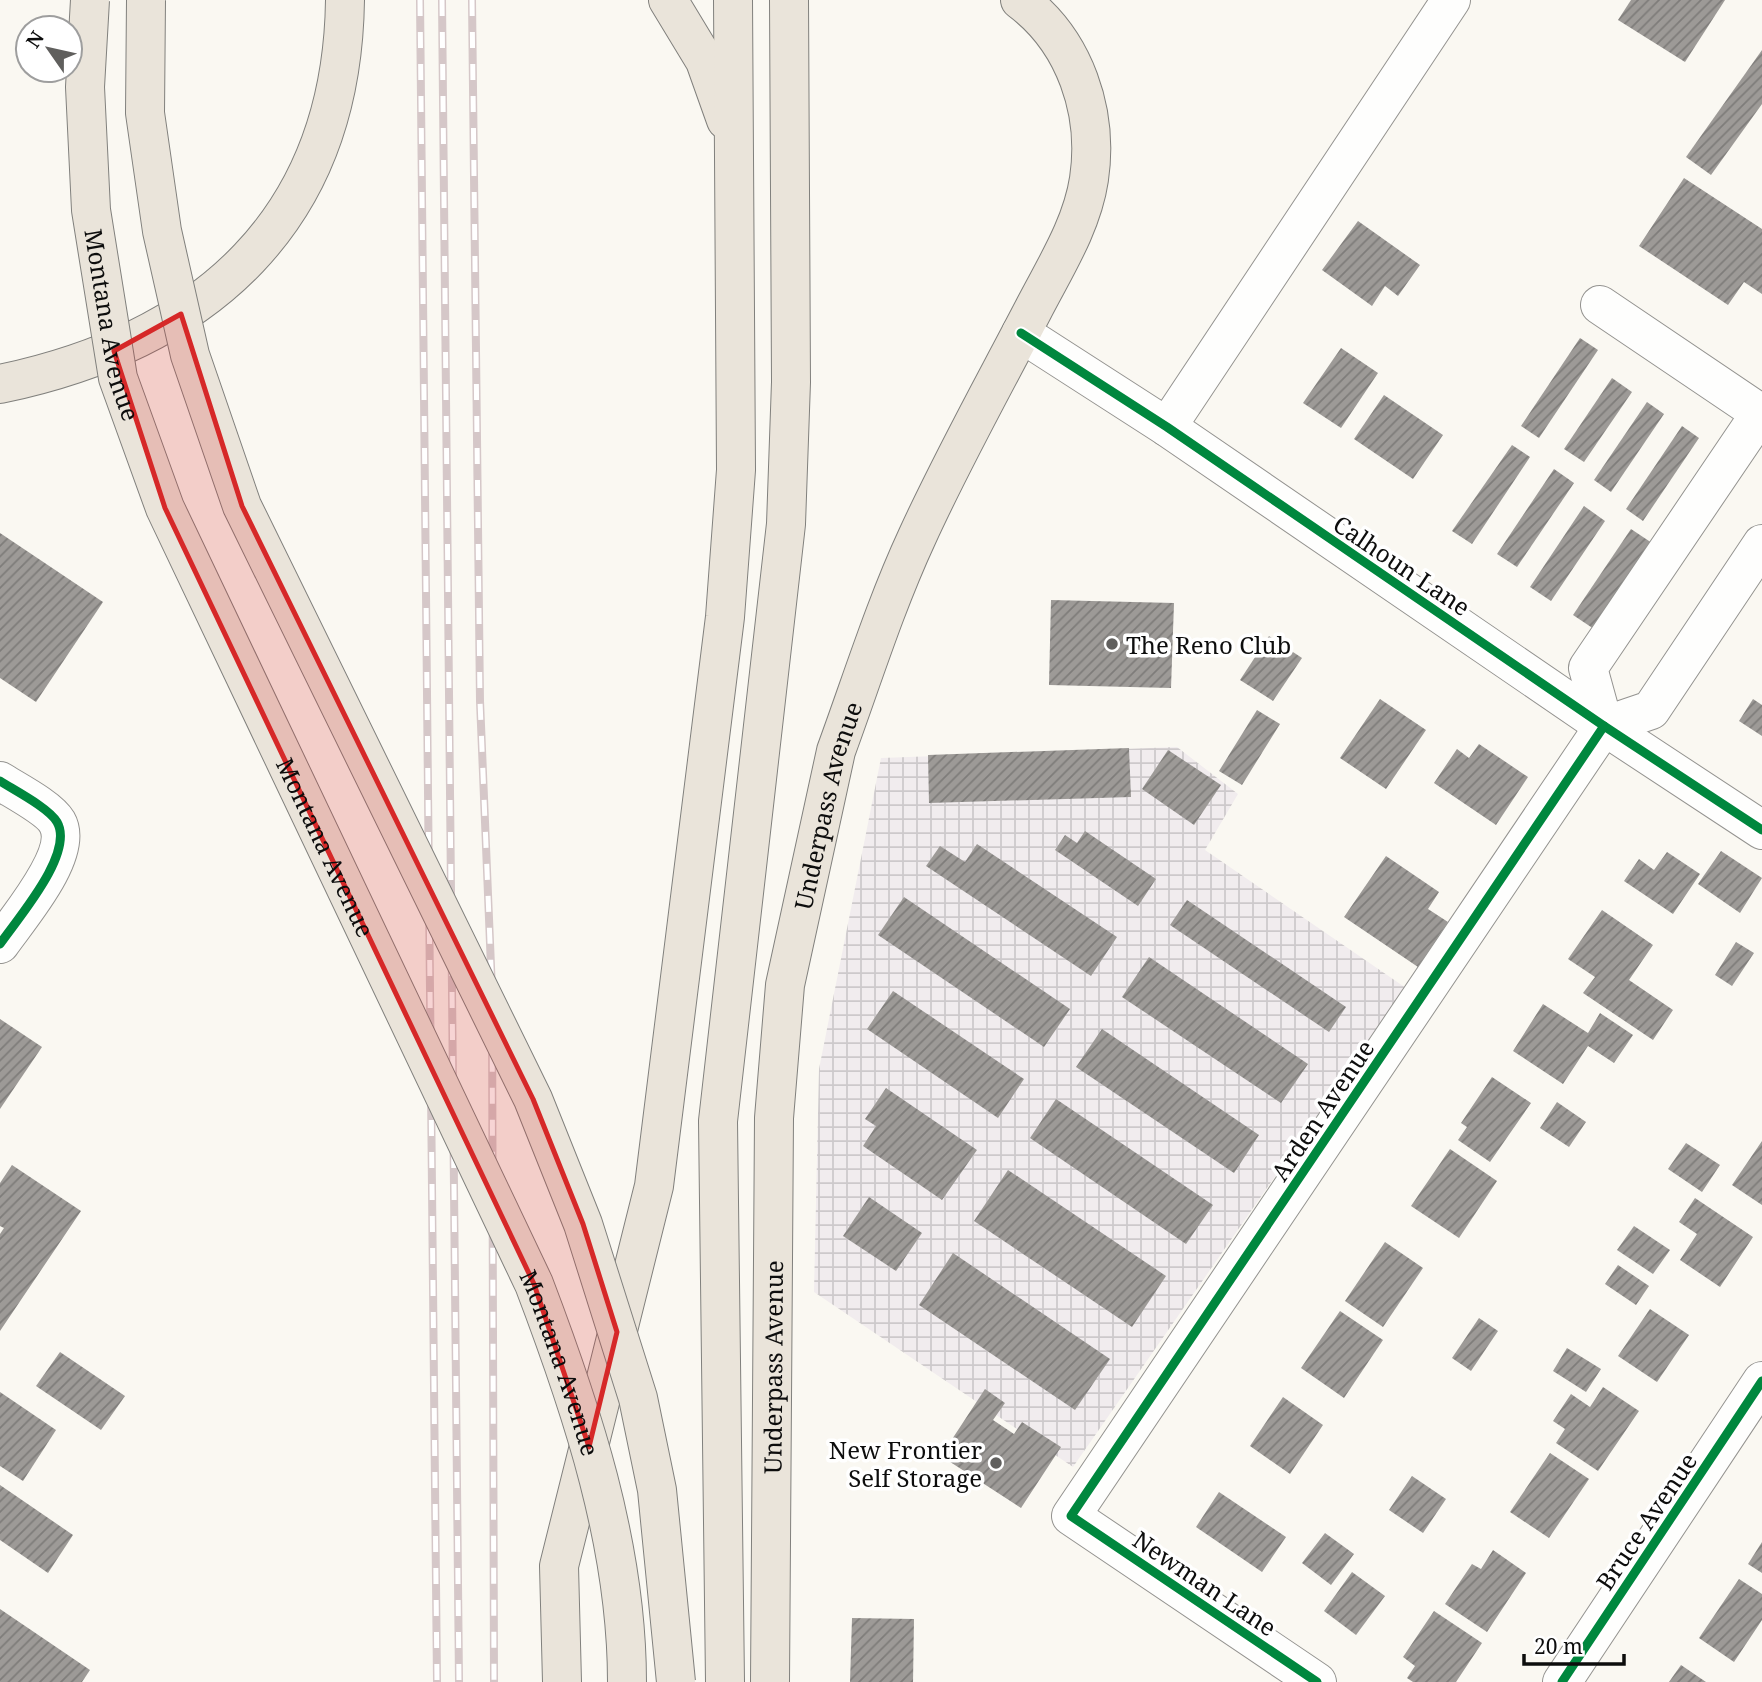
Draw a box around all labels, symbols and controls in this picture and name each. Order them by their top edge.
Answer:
north arrow [14,14,84,84]
text: N [20,26,50,53]
street label: Montana Avenue [78,226,148,425]
street label: Calhoun Lane [1327,507,1477,623]
place label: The Reno Club [1126,628,1291,661]
marker: The Reno Club [1104,636,1120,652]
street label: Underpass Avenue [785,697,869,913]
street label: Montana Avenue [269,752,383,942]
street label: Arden Avenue [1263,1033,1381,1187]
street label: Underpass Avenue [755,1260,789,1474]
street label: Montana Avenue [513,1264,608,1459]
place label: New Frontier Self Storage [829,1433,982,1494]
street label: Bruce Avenue [1588,1446,1704,1596]
marker: New Frontier Self Storage [988,1455,1004,1471]
street label: Newman Lane [1127,1523,1283,1643]
scale bar [1524,1622,1624,1666]
text: 20 m [1534,1632,1583,1660]

